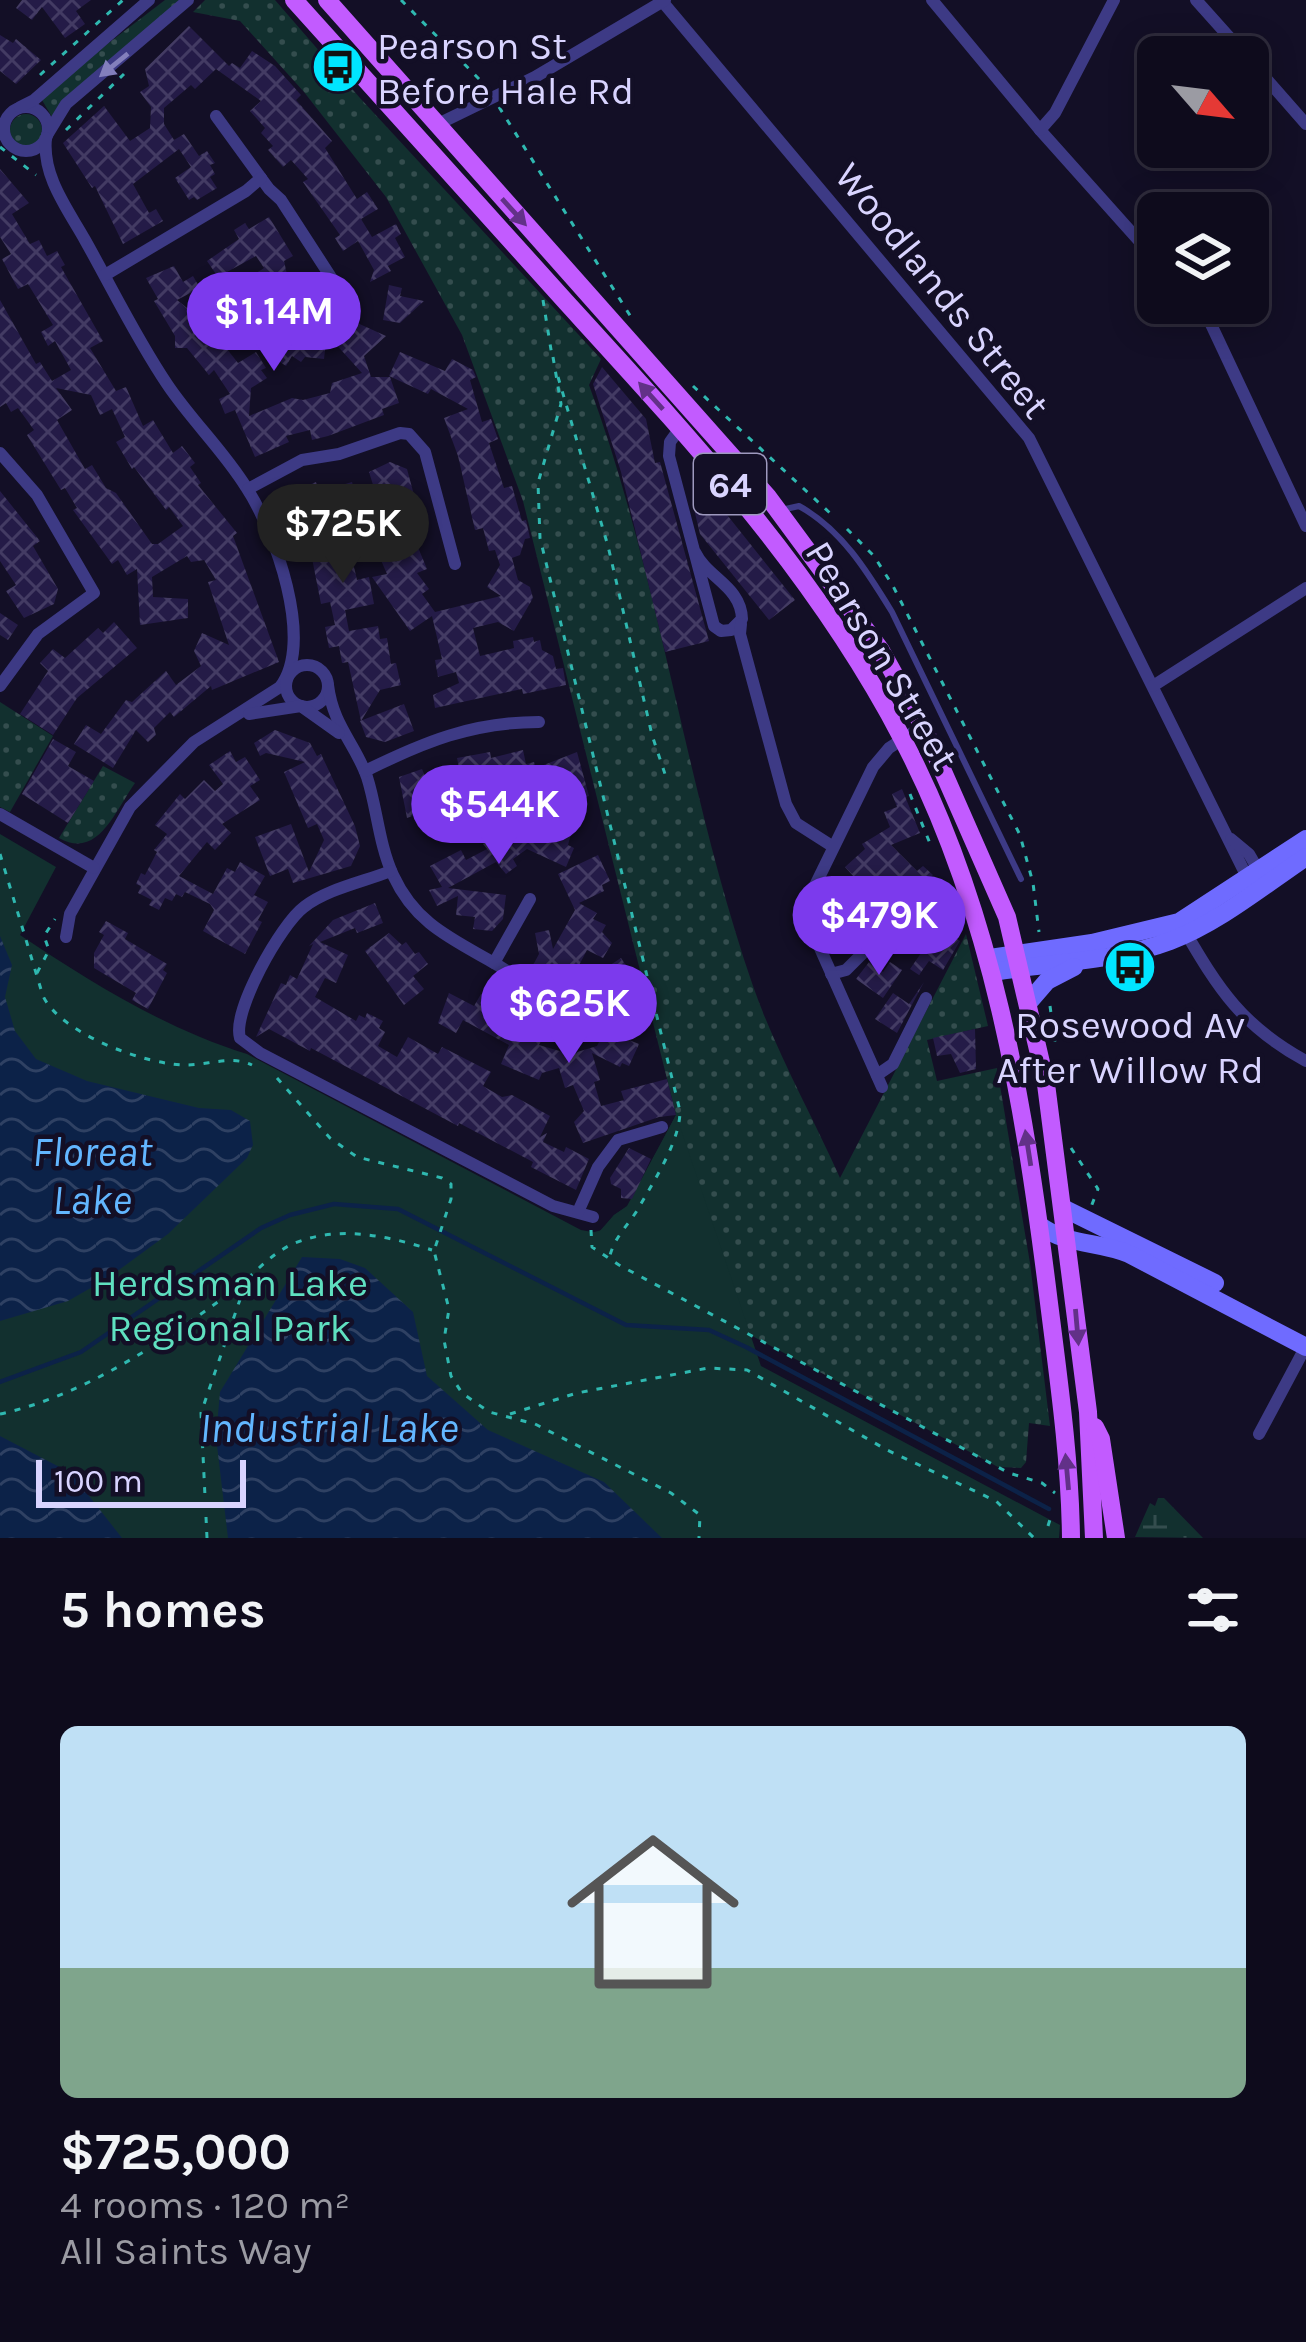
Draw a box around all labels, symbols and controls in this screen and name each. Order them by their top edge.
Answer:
place label: Pearson St Before Hale Rd [377,23,634,114]
north arrow [1137,36,1269,168]
map controls [1137,36,1269,324]
bus stop icon: Pearson St Before Hale Rd [310,39,366,95]
one-way arrow [98,52,129,77]
street label: Woodlands Street [825,154,1059,428]
button: layers [1137,192,1269,324]
one-way arrow [500,197,527,227]
pin: $1.14M [176,272,372,374]
text: $1.14M [214,288,334,334]
one-way arrow [638,381,665,410]
road number: 64 [694,454,766,514]
pin: $725K [259,484,427,586]
text: $725K [284,500,402,546]
street label: Pearson Street [796,533,969,778]
pin: $544K [415,765,583,867]
text: $544K [438,781,560,827]
pin: $479K [795,876,963,978]
text: $479K [820,892,938,938]
bus stop icon: Rosewood Av After Willow Rd [1102,939,1158,995]
pin: $625K [485,964,653,1066]
text: $625K [508,980,630,1026]
place label: Rosewood Av After Willow Rd [996,1002,1264,1093]
water label: Floreat Lake [32,1127,153,1225]
one-way arrow [1019,1129,1038,1166]
park label: Herdsman Lake Regional Park [92,1260,368,1351]
one-way arrow [1068,1309,1087,1346]
water label: Industrial Lake [200,1403,458,1453]
one-way arrow [1057,1453,1076,1490]
scale bar [36,1454,246,1507]
text: 100 m [54,1462,143,1500]
icon: filters [1180,1577,1246,1643]
text: 5 homes [60,1580,266,1640]
icon: home [545,1804,761,2020]
text: $725,000 [60,2122,291,2182]
text: 4 rooms · 120 m² [60,2182,350,2228]
text: All Saints Way [60,2228,311,2274]

